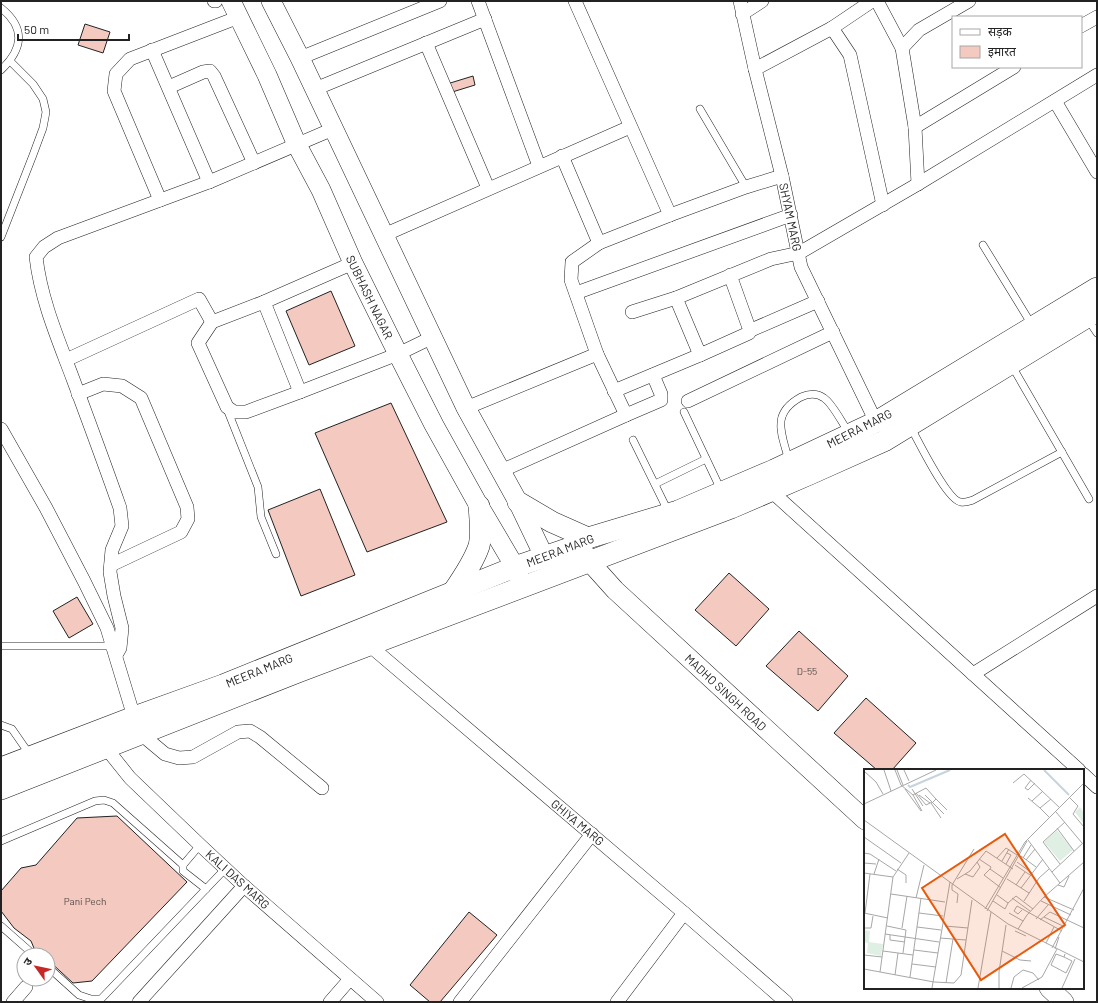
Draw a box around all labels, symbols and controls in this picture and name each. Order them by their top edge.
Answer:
scale bar [18,16,129,42]
legend [952,16,1082,68]
text: 50 m [24,22,49,36]
text: सड़क [988,24,1013,39]
text: इमारत [988,44,1017,59]
street label: SHYAM MARG [777,182,805,252]
street label: SUBHASH NAGAR [344,253,396,341]
street label: MEERA MARG [824,406,894,450]
street label: MEERA MARG [524,531,596,569]
street label: MEERA MARG [223,650,295,690]
street label: MADHO SINGH ROAD [682,651,770,733]
house number: D-55 [797,665,817,677]
inset map [864,769,1084,989]
street label: GHIYA MARG [549,796,607,848]
street label: KALI DAS MARG [203,847,273,911]
house number: Pani Pech [64,895,106,907]
north arrow [16,947,56,987]
text: उ [20,955,35,968]

